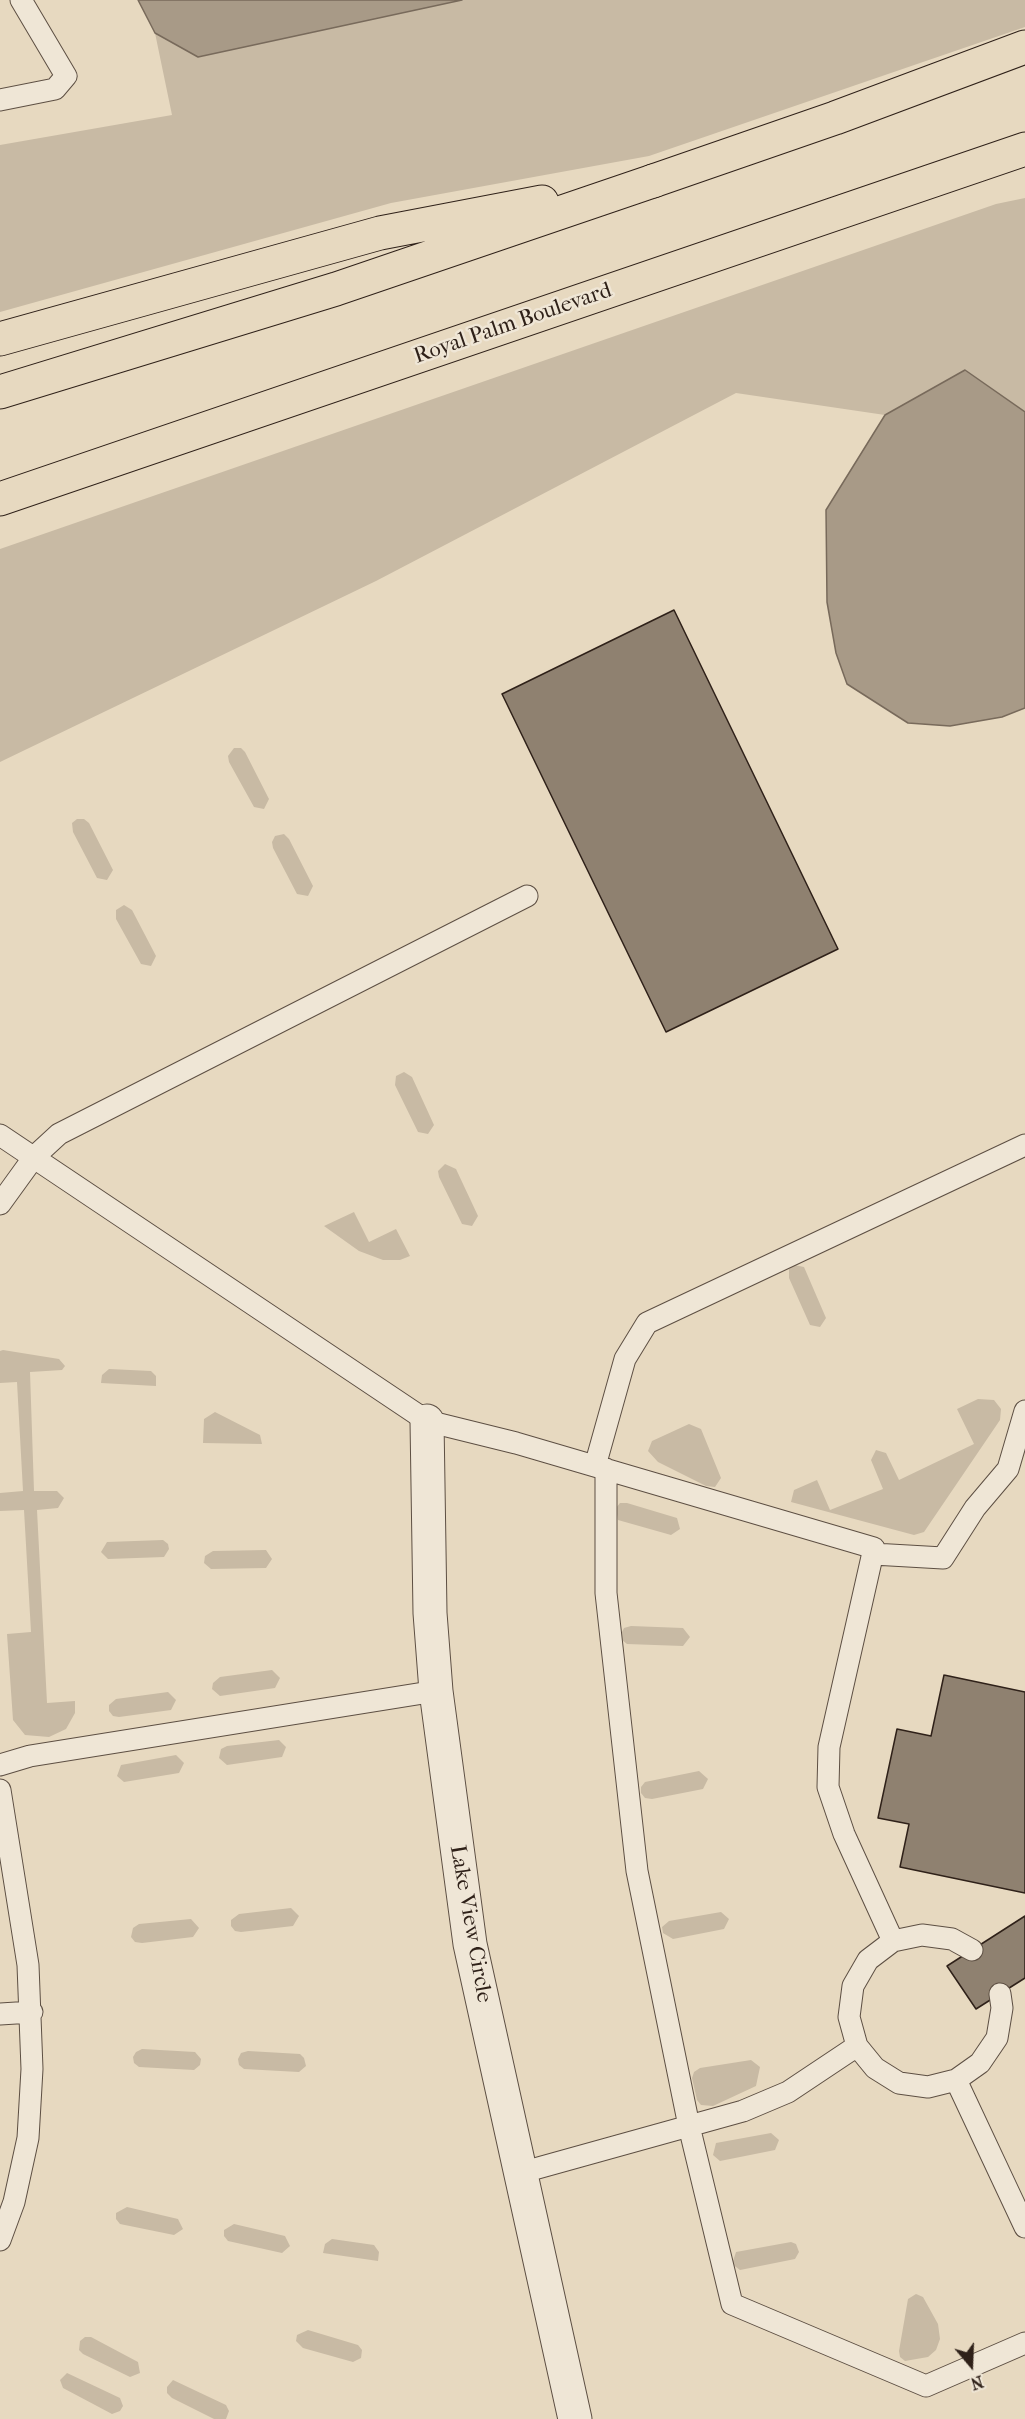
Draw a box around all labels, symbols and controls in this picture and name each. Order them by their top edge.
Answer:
street label: Royal Palm Boulevard [411,278,615,370]
street label: Lake View Circle [443,1843,497,2005]
north arrow [941,2335,1001,2395]
text: N [968,2372,986,2393]

